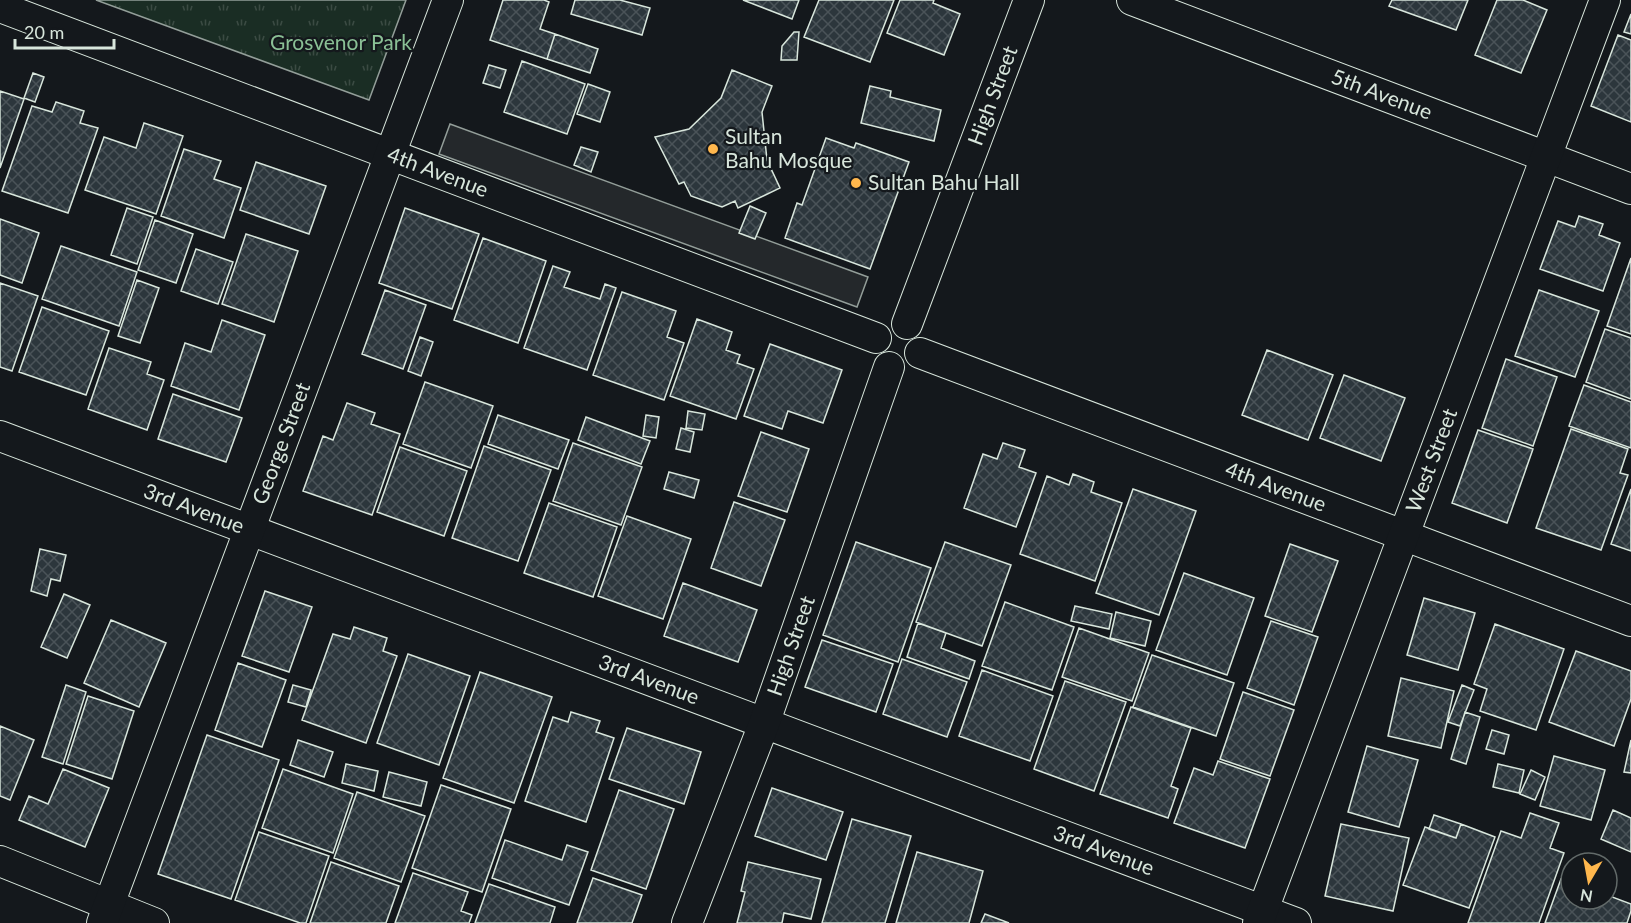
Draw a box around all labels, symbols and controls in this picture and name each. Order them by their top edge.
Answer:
scale bar [15,12,114,50]
text: 20 m [24,21,64,43]
park label: Grosvenor Park [270,29,412,54]
street label: High Street [962,41,1022,148]
street label: 5th Avenue [1328,63,1436,124]
place label: Sultan Bahu Mosque [725,123,852,172]
street label: 4th Avenue [384,141,492,201]
marker: Sultan Bahu Mosque [706,142,720,156]
place label: Sultan Bahu Hall [868,169,1020,194]
marker: Sultan Bahu Hall [849,176,863,190]
street label: George Street [246,378,315,507]
street label: West Street [1400,404,1461,515]
street label: 4th Avenue [1222,455,1330,516]
street label: 3rd Avenue [141,477,248,538]
street label: High Street [761,592,819,699]
street label: 3rd Avenue [595,648,703,709]
street label: 3rd Avenue [1050,819,1158,880]
north arrow [1559,851,1619,911]
text: N [1579,886,1594,907]

